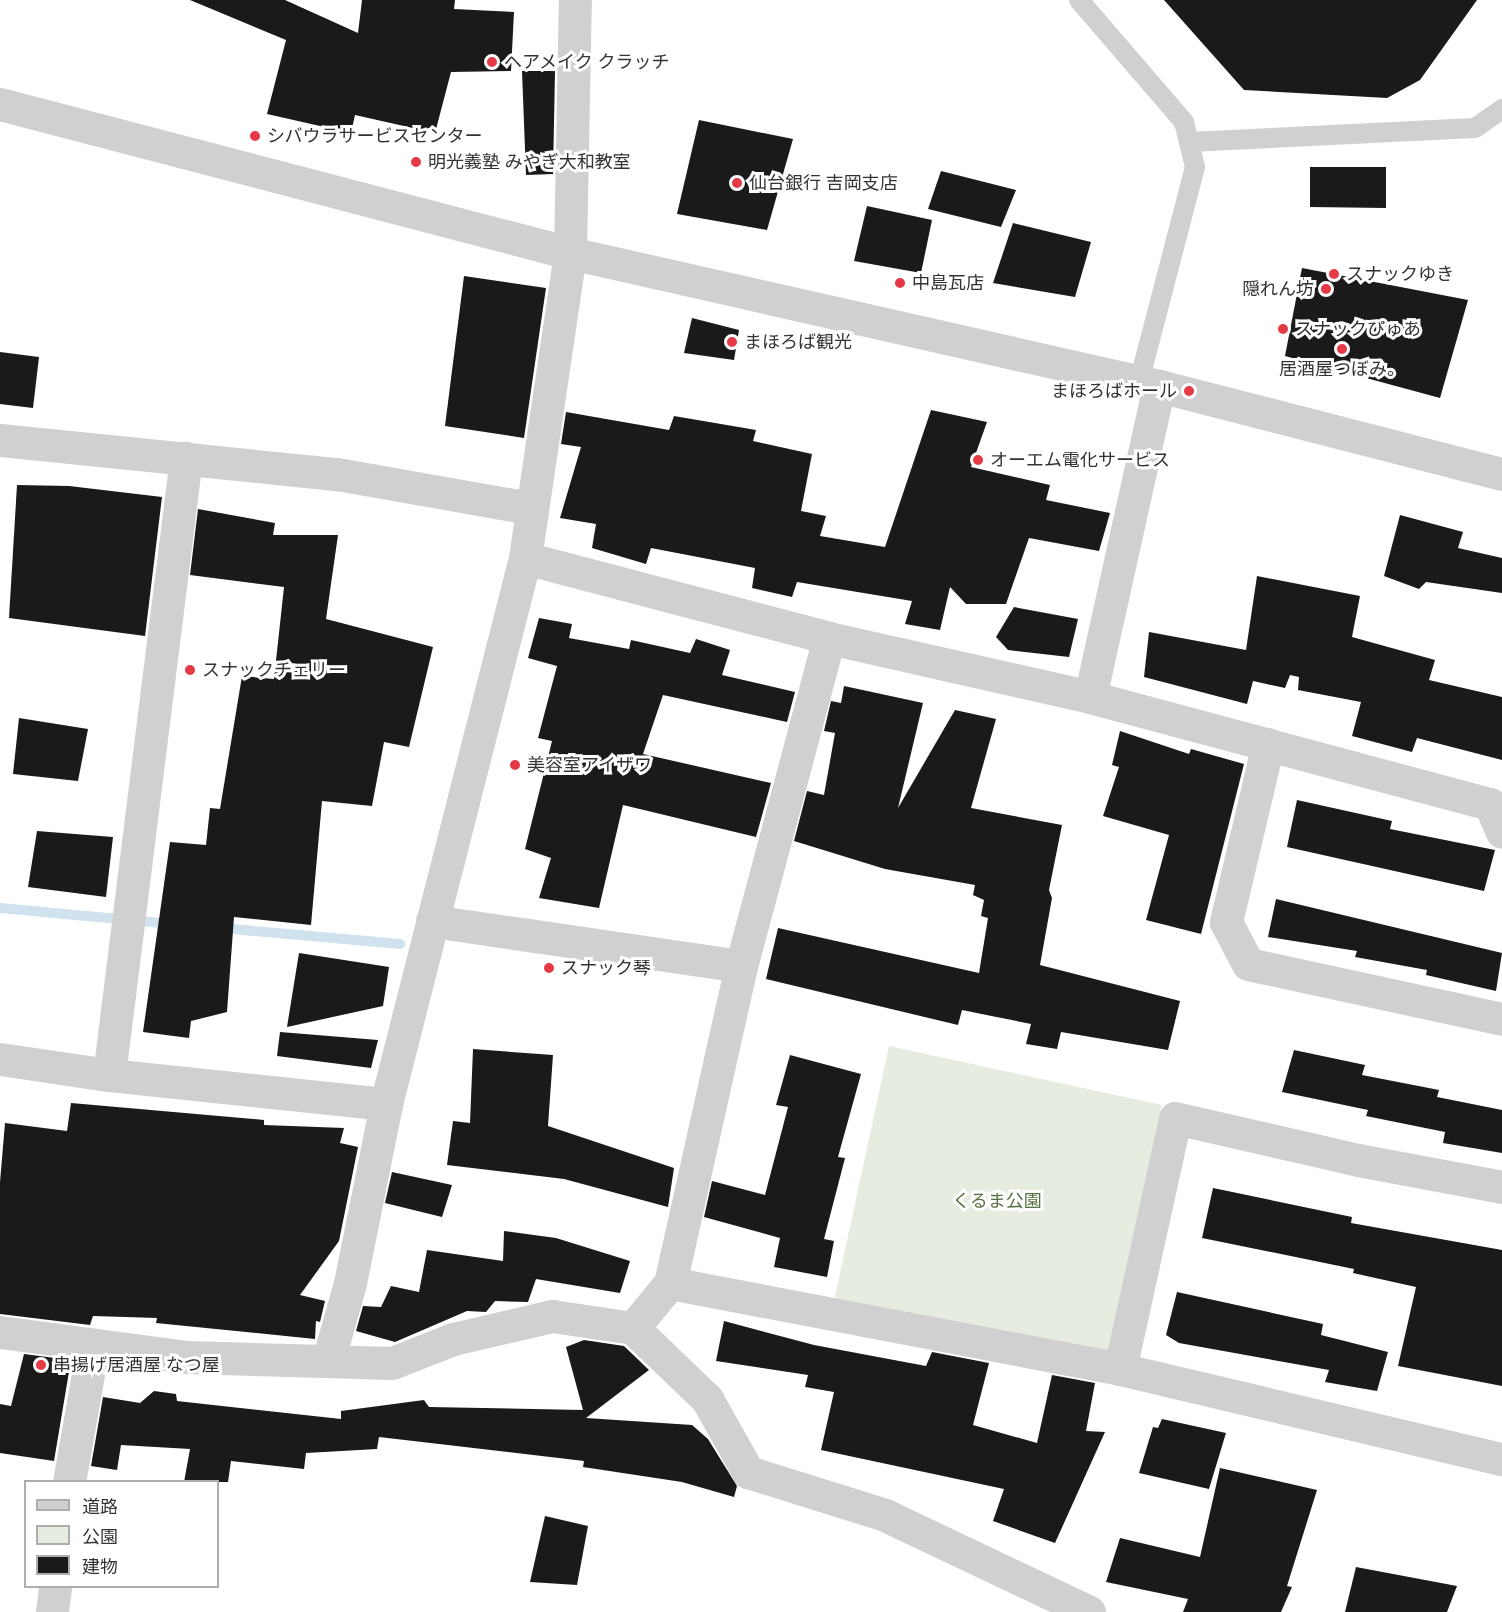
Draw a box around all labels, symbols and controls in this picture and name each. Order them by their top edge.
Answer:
place label: ヘアメイク クラッチ [504,51,671,73]
marker: ヘアメイク クラッチ [485,55,499,69]
place label: シバウラサービスセンター [267,125,483,147]
marker: シバウラサービスセンター [248,129,262,143]
place label: 明光義塾 みやぎ大和教室 [428,151,631,173]
marker: 明光義塾 みやぎ大和教室 [409,155,423,169]
place label: 仙台銀行 吉岡支店 [749,172,898,194]
marker: 仙台銀行 吉岡支店 [730,176,744,190]
place label: スナックゆき [1346,263,1454,285]
marker: スナックゆき [1327,267,1341,281]
place label: 中島瓦店 [912,272,984,294]
marker: 中島瓦店 [893,276,907,290]
place label: 隠れん坊 [1242,278,1314,300]
marker: 隠れん坊 [1319,282,1333,296]
place label: スナックぴゅあ [1295,318,1421,340]
marker: スナックぴゅあ [1276,322,1290,336]
place label: まほろば観光 [744,331,852,353]
marker: まほろば観光 [725,335,739,349]
marker: 居酒屋つぼみ。 [1335,342,1349,356]
place label: 居酒屋つぼみ。 [1279,358,1405,380]
place label: まほろばホール [1051,380,1177,402]
marker: まほろばホール [1182,384,1196,398]
place label: オーエム電化サービス [990,449,1170,471]
marker: オーエム電化サービス [971,453,985,467]
place label: スナックチェリー [202,659,346,681]
marker: スナックチェリー [183,663,197,677]
place label: 美容室アイザワ [527,754,653,776]
marker: 美容室アイザワ [508,758,522,772]
place label: スナック琴 [561,957,651,979]
marker: スナック琴 [542,961,556,975]
park label: くるま公園 [952,1190,1042,1212]
place label: 串揚げ居酒屋 なつ屋 [53,1354,220,1376]
marker: 串揚げ居酒屋 なつ屋 [34,1358,48,1372]
legend [24,1480,219,1588]
text: 道路 [82,1496,118,1518]
text: 公園 [82,1526,118,1548]
text: 建物 [82,1556,118,1578]

